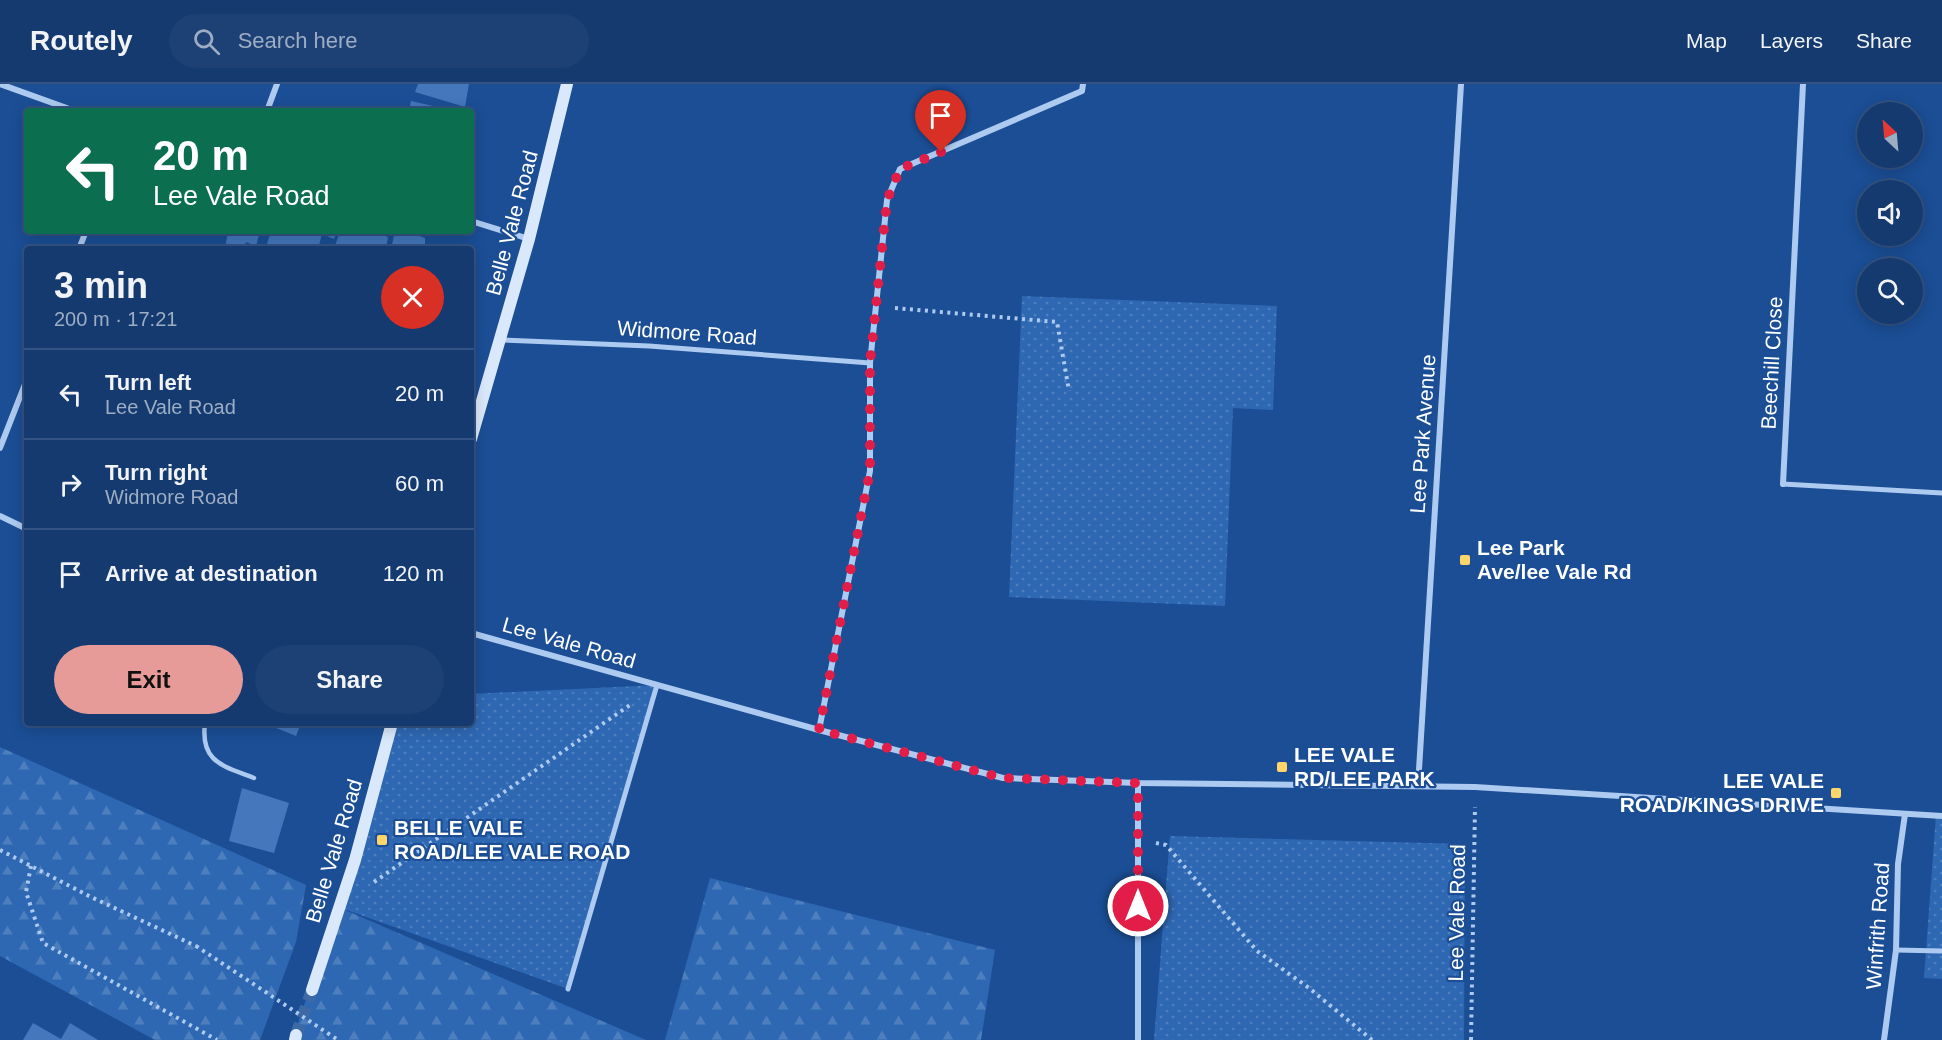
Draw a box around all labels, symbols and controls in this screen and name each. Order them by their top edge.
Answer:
search box [169,14,589,68]
text: Routely [30,25,133,56]
icon: search [190,25,223,58]
text: Search here [238,28,358,53]
text: Map [1686,29,1727,52]
text: Layers [1760,29,1823,52]
text: Share [1856,29,1912,52]
pin [915,90,966,152]
icon: arrive [924,99,957,132]
north arrow [1857,102,1923,168]
map controls [1857,102,1923,324]
icon: left [54,132,132,210]
text: 20 m [153,132,249,179]
street label: Belle Vale Road [481,148,542,298]
button: sound [1857,180,1923,246]
text: Lee Vale Road [153,181,330,211]
button: search [1857,258,1923,324]
text: 3 min [54,265,148,306]
button: close [381,266,444,329]
street label: Beechill Close [1757,296,1786,430]
text: 200 m · 17:21 [54,308,177,330]
street label: Widmore Road [616,316,758,349]
street label: Lee Park Avenue [1405,354,1440,514]
text: Turn left [105,370,191,395]
icon: left [54,378,87,411]
text: 20 m [395,381,444,406]
text: Lee Vale Road [105,396,236,418]
text: Turn right [105,460,207,485]
icon: right [54,468,87,501]
text: 60 m [395,471,444,496]
text: Widmore Road [105,486,238,508]
place label: Lee Park Ave/lee Vale Rd [1477,536,1631,583]
marker: Lee Park Ave/lee Vale Rd [1458,553,1472,567]
icon: arrive [54,558,87,591]
text: Arrive at destination [105,561,318,586]
text: 120 m [383,561,444,586]
street label: Lee Vale Road [500,613,638,673]
button: Exit [54,645,243,714]
button: Share [255,645,444,714]
place label: LEE VALE RD/LEE PARK [1294,743,1435,790]
marker: LEE VALE RD/LEE PARK [1275,760,1289,774]
place label: LEE VALE ROAD/KINGS DRIVE [1620,769,1824,816]
street label: Belle Vale Road [301,776,366,925]
marker: LEE VALE ROAD/KINGS DRIVE [1829,786,1843,800]
place label: BELLE VALE ROAD/LEE VALE ROAD [394,816,630,863]
marker: BELLE VALE ROAD/LEE VALE ROAD [375,833,389,847]
street label: Lee Vale Road [1444,844,1469,982]
street label: Winfrith Road [1862,862,1893,990]
position arrow [1106,874,1170,938]

